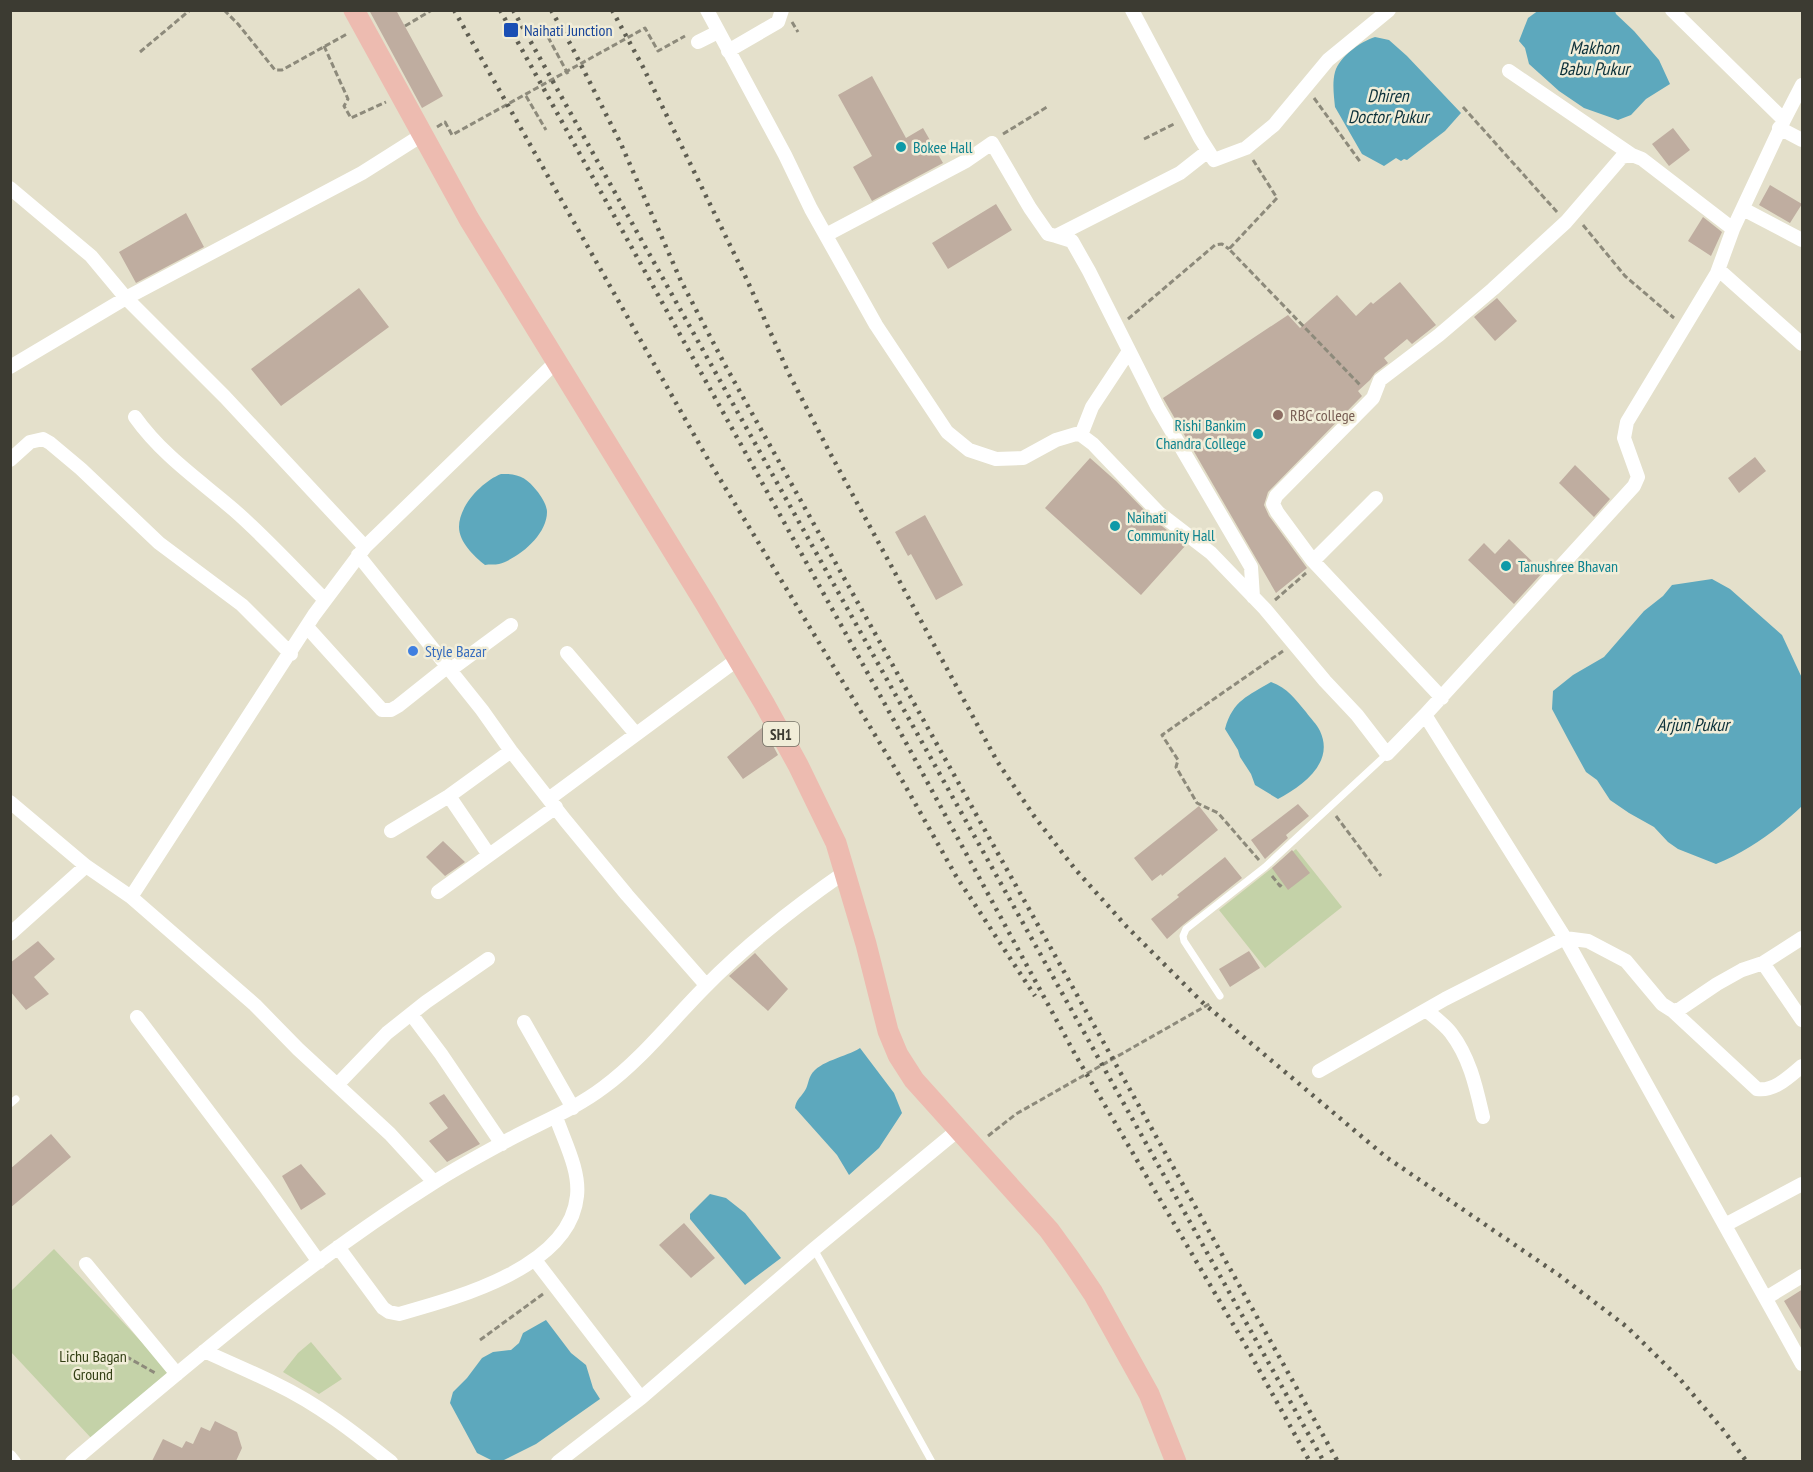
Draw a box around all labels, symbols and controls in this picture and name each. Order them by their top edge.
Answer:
place label: Naihati Junction [524,20,613,40]
marker: Naihati Junction [502,21,520,39]
water label: Makhon Babu Pukur [1559,36,1632,80]
water label: Dhiren Doctor Pukur [1348,84,1431,128]
place label: Bokee Hall [913,137,973,157]
marker: Bokee Hall [894,140,908,154]
place label: RBC college [1290,405,1355,425]
marker: RBC college [1271,408,1285,422]
place label: Rishi Bankim Chandra College [1156,415,1246,453]
marker: Rishi Bankim Chandra College [1251,427,1265,441]
place label: Naihati Community Hall [1127,507,1215,545]
marker: Naihati Community Hall [1108,519,1122,533]
place label: Tanushree Bhavan [1518,556,1618,576]
marker: Tanushree Bhavan [1499,559,1513,573]
place label: Style Bazar [425,641,487,661]
marker: Style Bazar [406,644,420,658]
water label: Arjun Pukur [1657,713,1732,736]
road number: SH1 [763,722,799,746]
park label: Lichu Bagan Ground [59,1346,127,1384]

